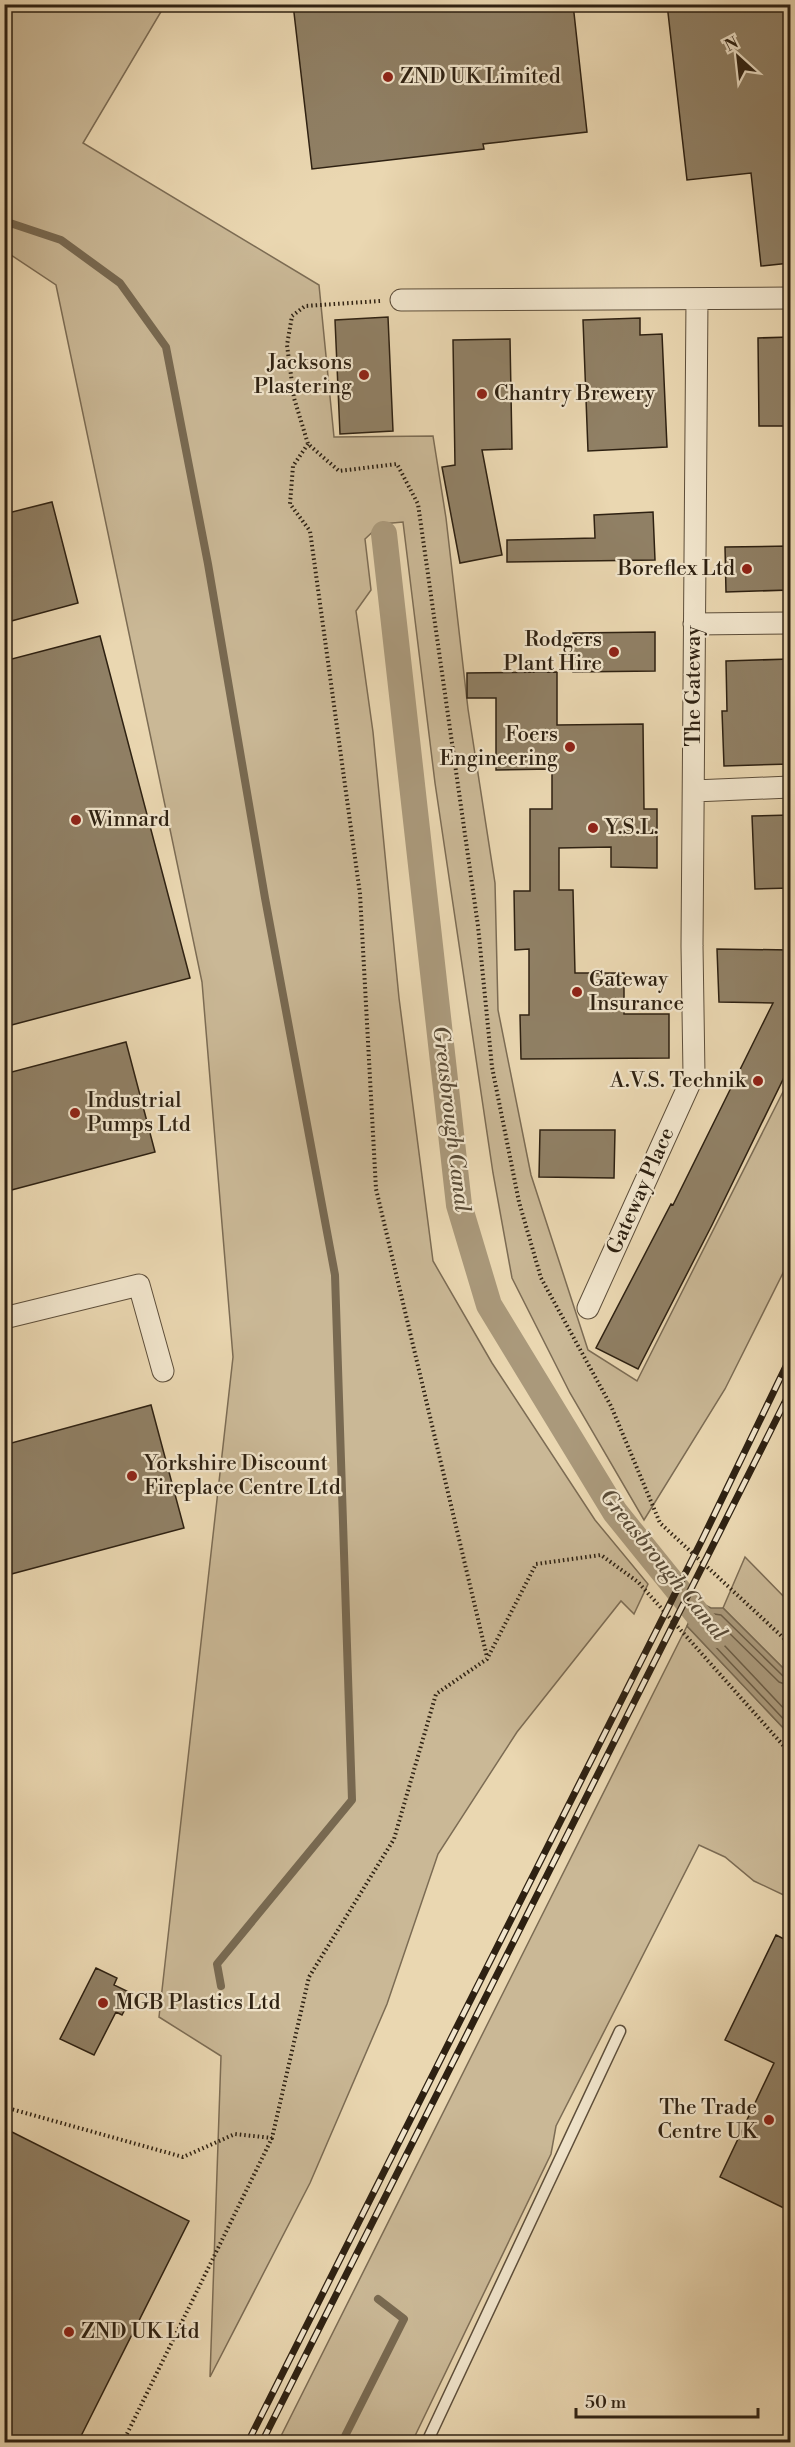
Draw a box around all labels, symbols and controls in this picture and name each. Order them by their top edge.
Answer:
north arrow [708,27,768,87]
text: N [721,33,742,56]
place label: ZND UK Limited [400,64,561,90]
marker: ZND UK Limited [381,70,395,84]
place label: Jacksons Plastering [254,350,352,400]
marker: Jacksons Plastering [357,368,371,382]
place label: Chantry Brewery [494,381,656,407]
marker: Chantry Brewery [475,387,489,401]
place label: Boreflex Ltd [617,556,735,582]
marker: Boreflex Ltd [740,562,754,576]
street label: The Gateway [681,625,707,747]
place label: Rodgers Plant Hire [503,627,602,677]
marker: Rodgers Plant Hire [607,645,621,659]
place label: Foers Engineering [440,722,558,772]
marker: Foers Engineering [563,740,577,754]
place label: Winnard [87,807,170,833]
marker: Winnard [69,813,83,827]
place label: Y.S.L. [604,815,659,841]
marker: Y.S.L. [586,821,600,835]
place label: Gateway Insurance [589,967,684,1017]
marker: Gateway Insurance [570,985,584,999]
water label: Greasbrough Canal [426,1024,476,1214]
place label: A.V.S. Technik [609,1068,747,1094]
marker: A.V.S. Technik [751,1074,765,1088]
place label: Industrial Pumps Ltd [87,1088,191,1138]
marker: Industrial Pumps Ltd [68,1106,82,1120]
street label: Gateway Place [601,1124,681,1258]
place label: Yorkshire Discount Fireplace Centre Ltd [143,1451,341,1501]
marker: Yorkshire Discount Fireplace Centre Ltd [125,1469,139,1483]
water label: Greasbrough Canal [594,1484,732,1646]
place label: MGB Plastics Ltd [115,1990,281,2016]
marker: MGB Plastics Ltd [96,1996,110,2010]
place label: The Trade Centre UK [657,2095,759,2145]
marker: The Trade Centre UK [762,2113,776,2127]
place label: ZND UK Ltd [81,2319,199,2345]
marker: ZND UK Ltd [62,2325,76,2339]
scale bar [576,2381,758,2419]
text: 50 m [585,2391,627,2414]

